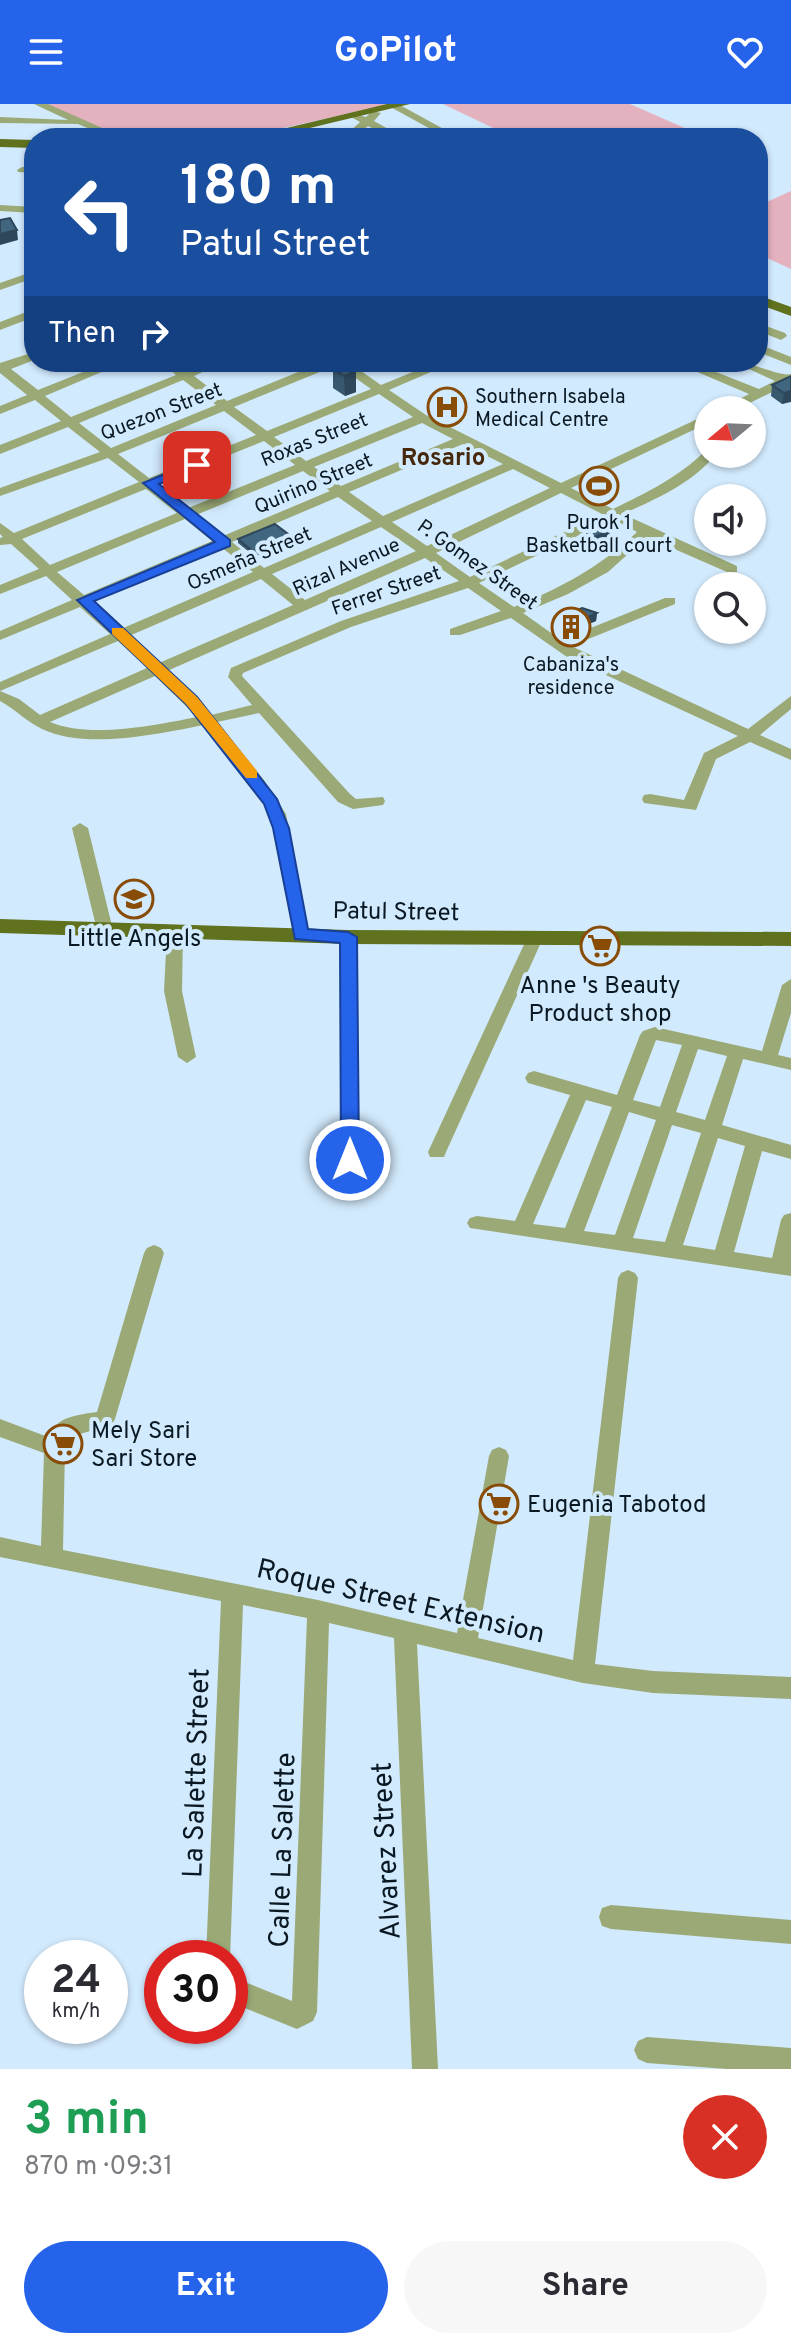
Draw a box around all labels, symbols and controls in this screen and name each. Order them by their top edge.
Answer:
text: GoPilot [334,29,457,75]
icon: menu [24,30,68,74]
icon: heart [723,30,767,74]
text: 180 m [180,154,337,224]
icon: left [48,160,152,264]
text: Patul Street [180,223,370,269]
icon: right [132,312,176,356]
text: Then [48,316,116,353]
street label: Quezon Street [97,378,226,448]
place label: Southern Isabela Medical Centre [475,385,625,434]
hospital icon: Southern Isabela Medical Centre [426,386,468,428]
north arrow [694,396,766,468]
map controls [694,396,766,644]
street label: Roxas Street [257,408,372,474]
pin [163,431,231,499]
icon: arrive [175,443,219,487]
district label: Rosario [401,444,485,474]
street label: Quirino Street [251,448,377,521]
sports icon: Purok 1 Basketball court [578,465,620,507]
button: sound [694,484,766,556]
place label: Purok 1 Basketball court [526,511,672,560]
street label: P. Gomez Street [411,514,542,617]
street label: Osmeña Street [183,522,316,598]
street label: Rizal Avenue [289,533,405,603]
street label: Ferrer Street [328,561,445,623]
button: search [694,572,766,644]
building icon: Cabaniza's residence [550,606,592,648]
place label: Cabaniza's residence [523,653,619,702]
school or university icon: Little Angels [113,878,155,920]
street label: Patul Street [332,897,460,929]
place label: Little Angels [67,925,201,955]
supermarket icon: Anne 's Beauty Product shop [579,925,621,967]
place label: Anne 's Beauty Product shop [520,972,680,1030]
position arrow [308,1118,392,1202]
place label: Mely Sari Sari Store [91,1417,197,1475]
supermarket icon: Mely Sari Sari Store [42,1423,84,1465]
supermarket icon: Eugenia Tabotod [478,1483,520,1525]
place label: Eugenia Tabotod [527,1491,706,1521]
street label: Roque Street Extension [253,1552,548,1654]
street label: La Salette Street [176,1668,220,1879]
street label: Calle La Salette [263,1752,305,1948]
street label: Alvarez Street [365,1761,411,1941]
speed limit sign: 30 [144,1940,248,2044]
text: 24 [51,1957,101,2007]
text: km/h [52,1999,100,2025]
text: 3 min [24,2091,149,2151]
button: close [683,2095,767,2179]
text: 870 m · 09:31 [24,2151,173,2184]
button: Exit [24,2241,388,2333]
button: Share [404,2241,767,2333]

